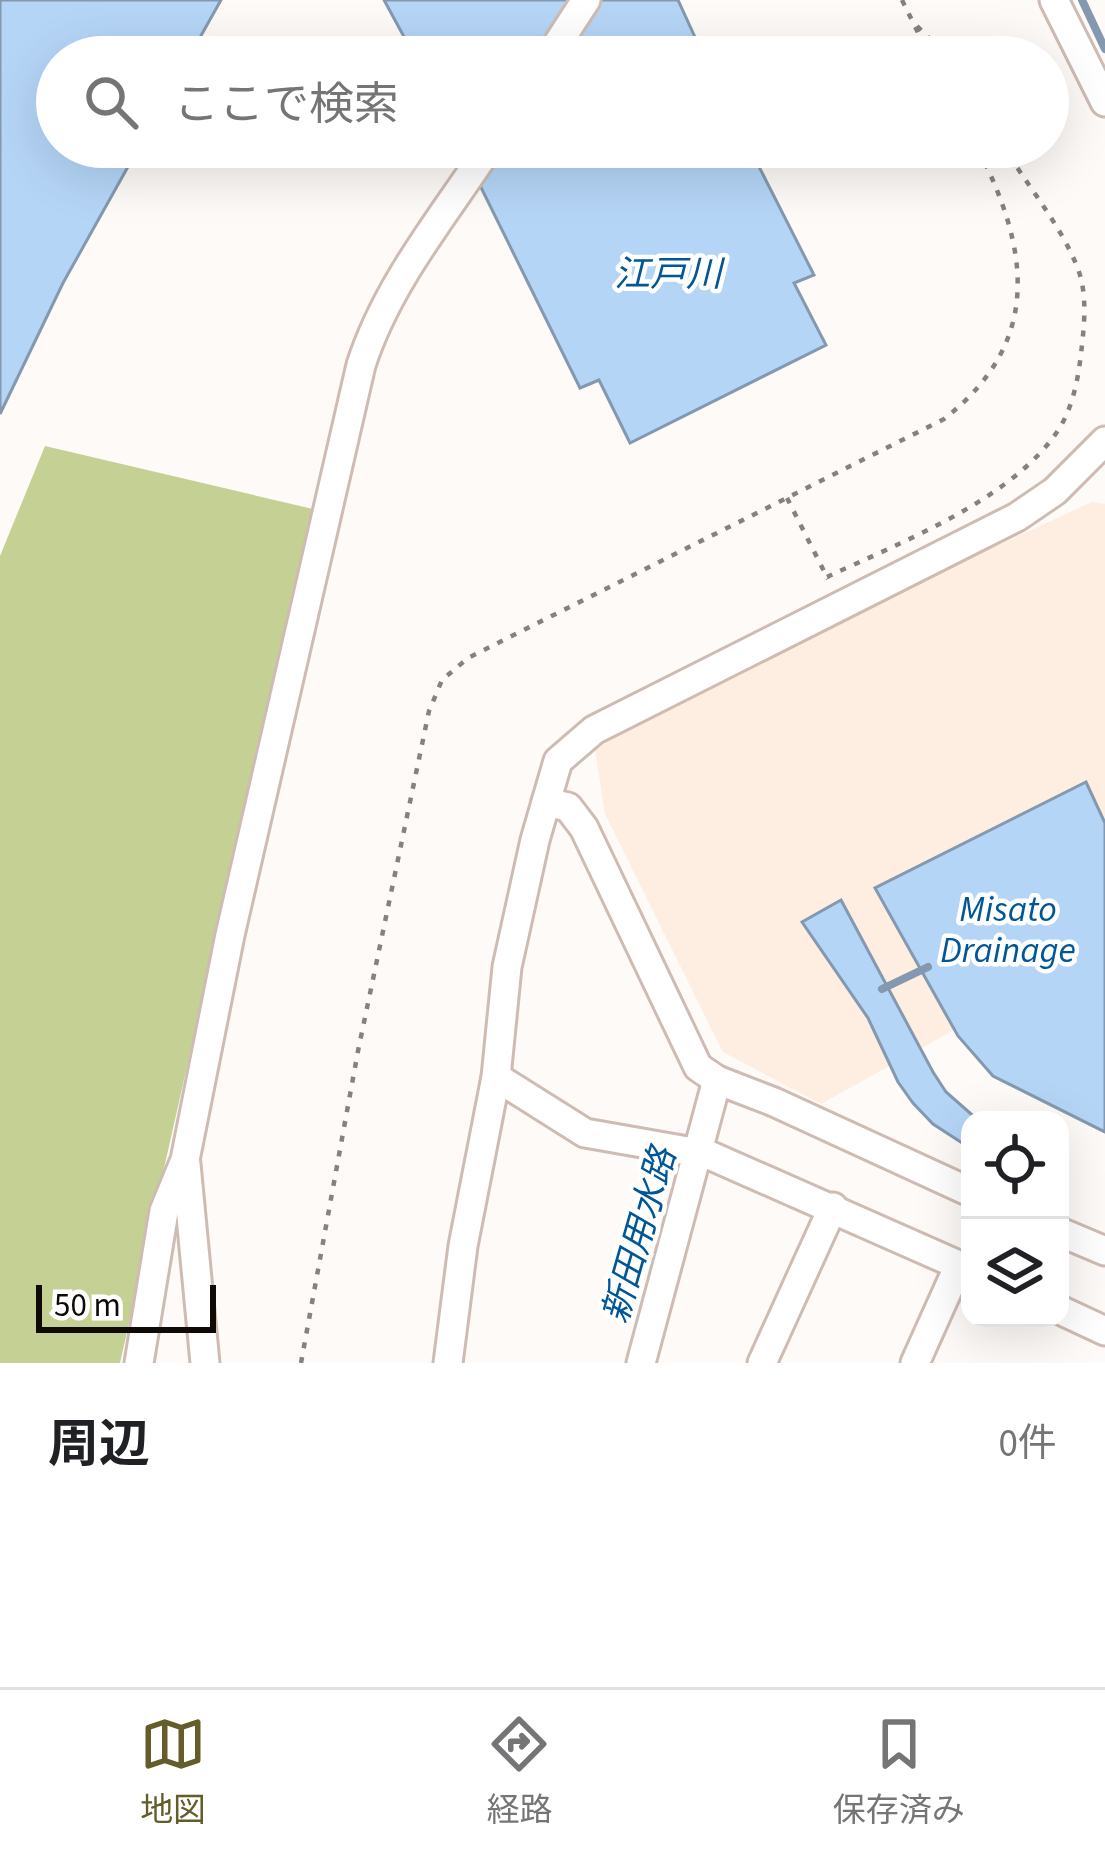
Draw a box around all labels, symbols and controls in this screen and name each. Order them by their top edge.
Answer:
search box [36,36,1069,168]
icon: search [78,69,144,135]
text: ここで検索 [174,73,399,137]
water label: 江戸川 [614,249,726,300]
water label: Misato Drainage [940,884,1076,976]
map controls [961,1111,1069,1327]
button: locate [961,1111,1069,1219]
water label: 新田用水路 [590,1139,690,1329]
button: layers [961,1219,1069,1327]
scale bar [36,1279,216,1332]
text: 50 m [54,1282,121,1329]
text: 周辺 [48,1409,150,1481]
text: 0件 [999,1416,1057,1472]
tab: 地図 [140,1711,206,1834]
tab: 経路 [486,1711,552,1834]
tab: 保存済み [833,1711,965,1834]

